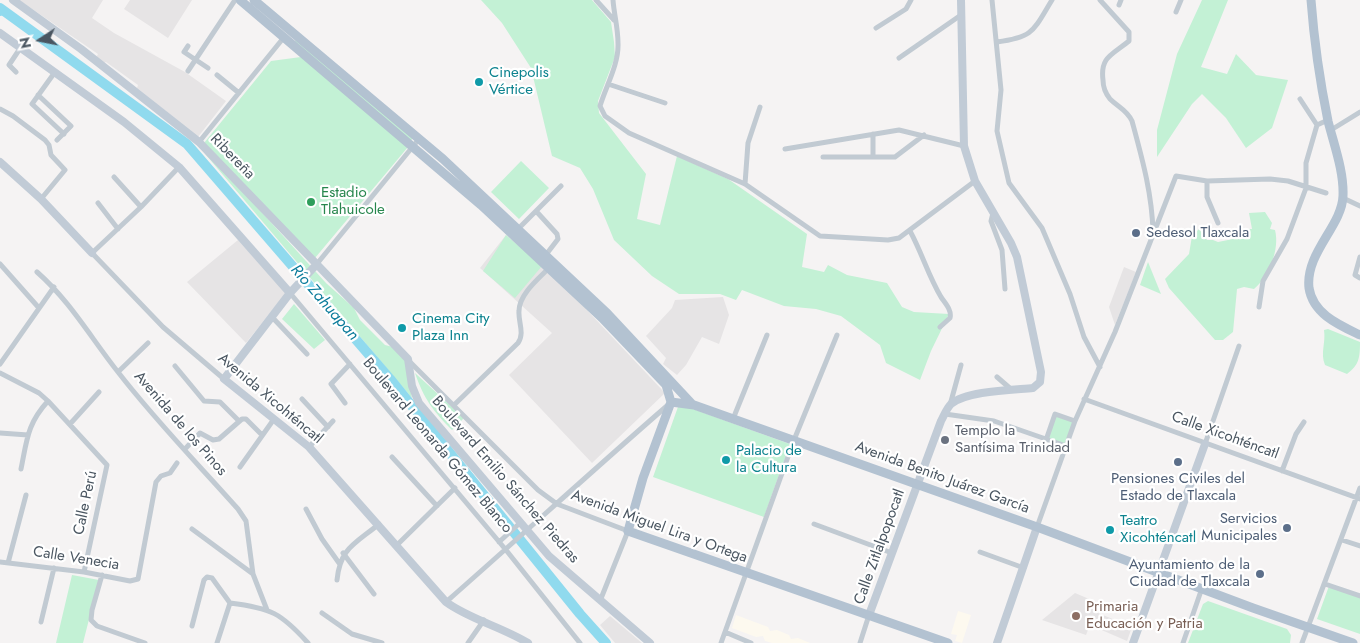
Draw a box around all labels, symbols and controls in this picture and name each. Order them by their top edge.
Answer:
north arrow [15,15,65,65]
text: N [14,35,36,50]
place label: Cinepolis Vértice [489,64,549,99]
marker: Cinepolis Vértice [473,76,485,88]
street label: Ribereña [206,130,258,184]
place label: Estadio Tlahuicole [321,184,385,219]
marker: Estadio Tlahuicole [305,196,317,208]
place label: Sedesol Tlaxcala [1146,224,1249,242]
marker: Sedesol Tlaxcala [1130,227,1142,239]
water label: Río Zahuapan [286,261,362,345]
place label: Cinema City Plaza Inn [412,310,490,345]
marker: Cinema City Plaza Inn [396,322,408,334]
street label: Avenida Xicohténcatl [214,350,326,448]
street label: Boulevard Leonarda Gómez Blanco [358,355,516,537]
street label: Avenida de los Pinos [130,368,230,480]
street label: Boulevard Emilio Sánchez Piedras [428,393,582,567]
street label: Calle Xicohténcatl [1169,408,1281,464]
place label: Templo la Santísima Trinidad [955,422,1070,457]
marker: Templo la Santísima Trinidad [939,434,951,446]
street label: Avenida Benito Juárez García [852,438,1032,518]
place label: Palacio de la Cultura [736,442,802,477]
marker: Palacio de la Cultura [720,454,732,466]
marker: Pensiones Civiles del Estado de Tlaxcala [1172,456,1184,468]
street label: Calle Perú [70,469,102,537]
place label: Pensiones Civiles del Estado de Tlaxcala [1111,470,1245,505]
street label: Avenida Miguel Lira y Ortega [568,487,750,567]
street label: Calle Zitlalpopocatl [851,487,909,607]
place label: Servicios Municipales [1201,510,1277,545]
place label: Teatro Xicohténcatl [1120,512,1196,547]
marker: Servicios Municipales [1281,522,1293,534]
marker: Teatro Xicohténcatl [1104,524,1116,536]
street label: Calle Venecia [32,543,120,575]
place label: Ayuntamiento de la Ciudad de Tlaxcala [1129,556,1250,591]
marker: Ayuntamiento de la Ciudad de Tlaxcala [1254,568,1266,580]
place label: Primaria Educación y Patria [1086,598,1203,633]
marker: Primaria Educación y Patria [1070,610,1082,622]

